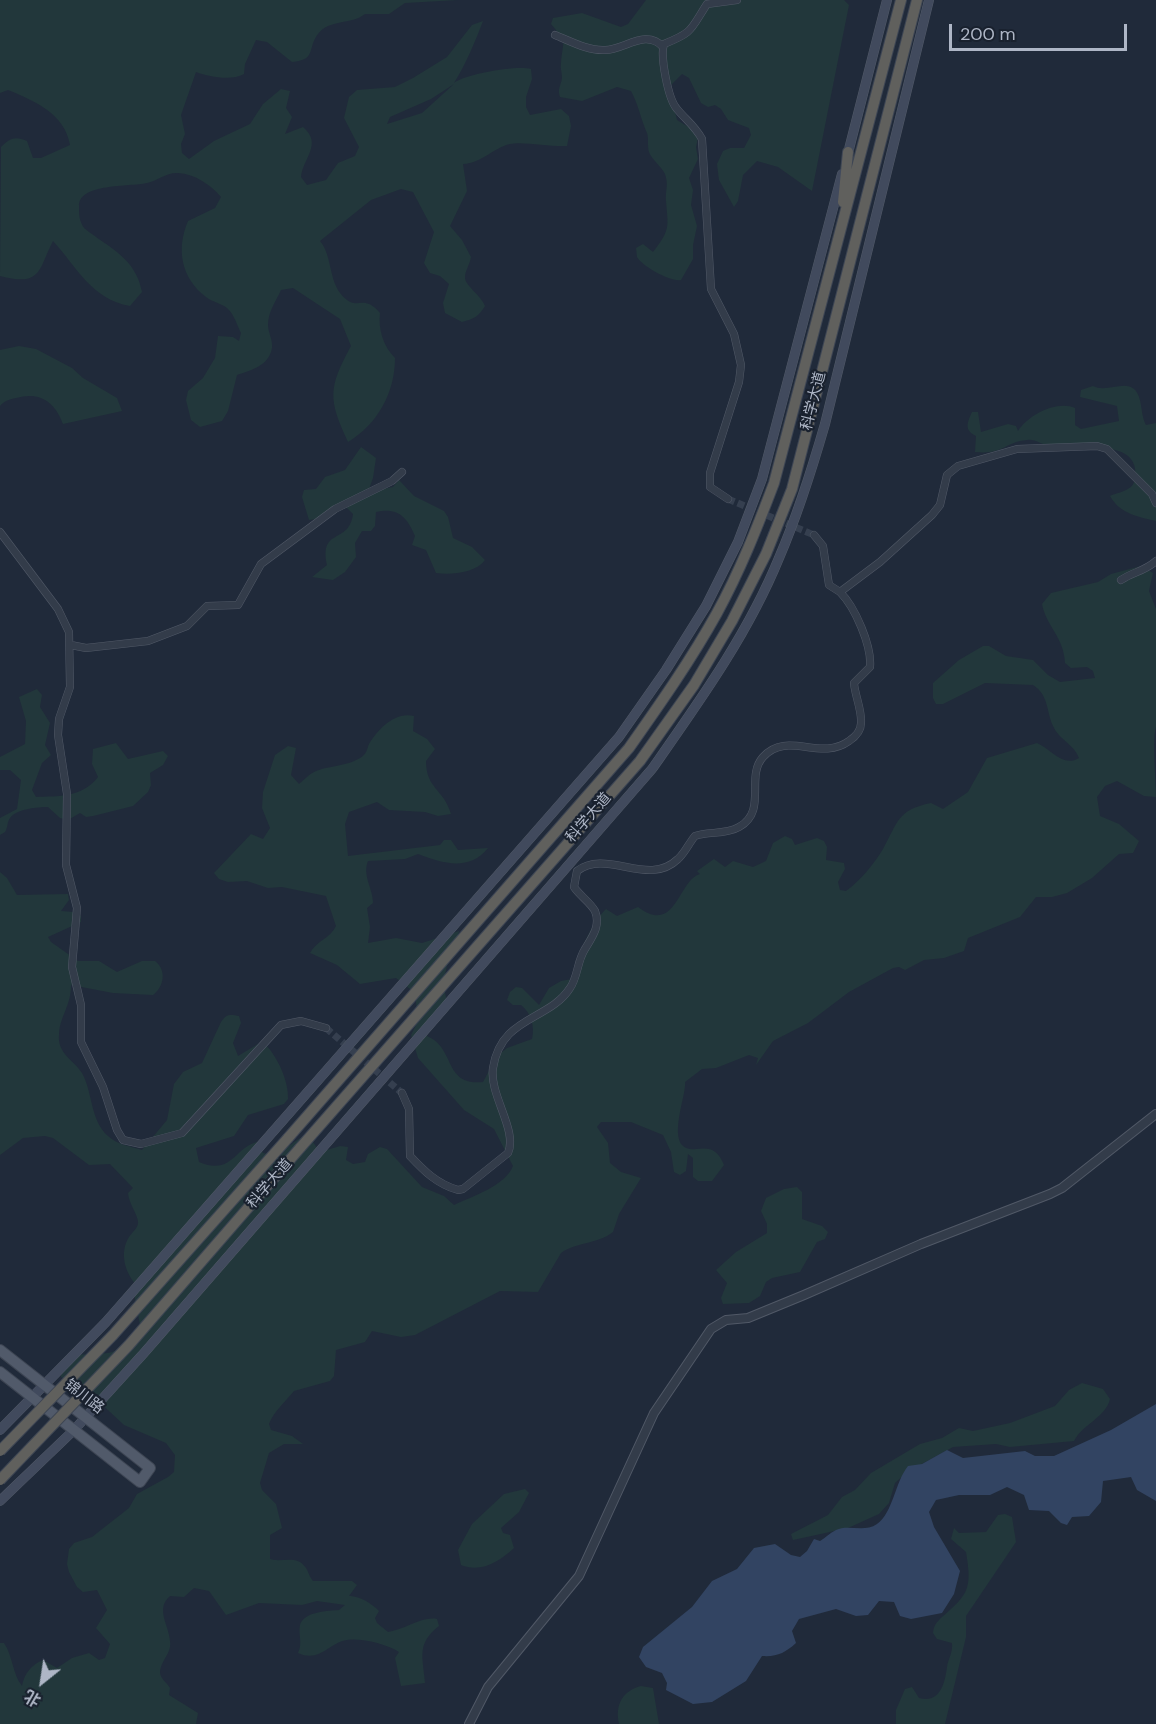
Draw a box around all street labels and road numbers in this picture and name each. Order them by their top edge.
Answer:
street label: 科学大道 [798,370,830,432]
street label: 科学大道 [563,789,615,847]
street label: 科学大道 [244,1155,296,1213]
street label: 锦川路 [61,1376,107,1418]

